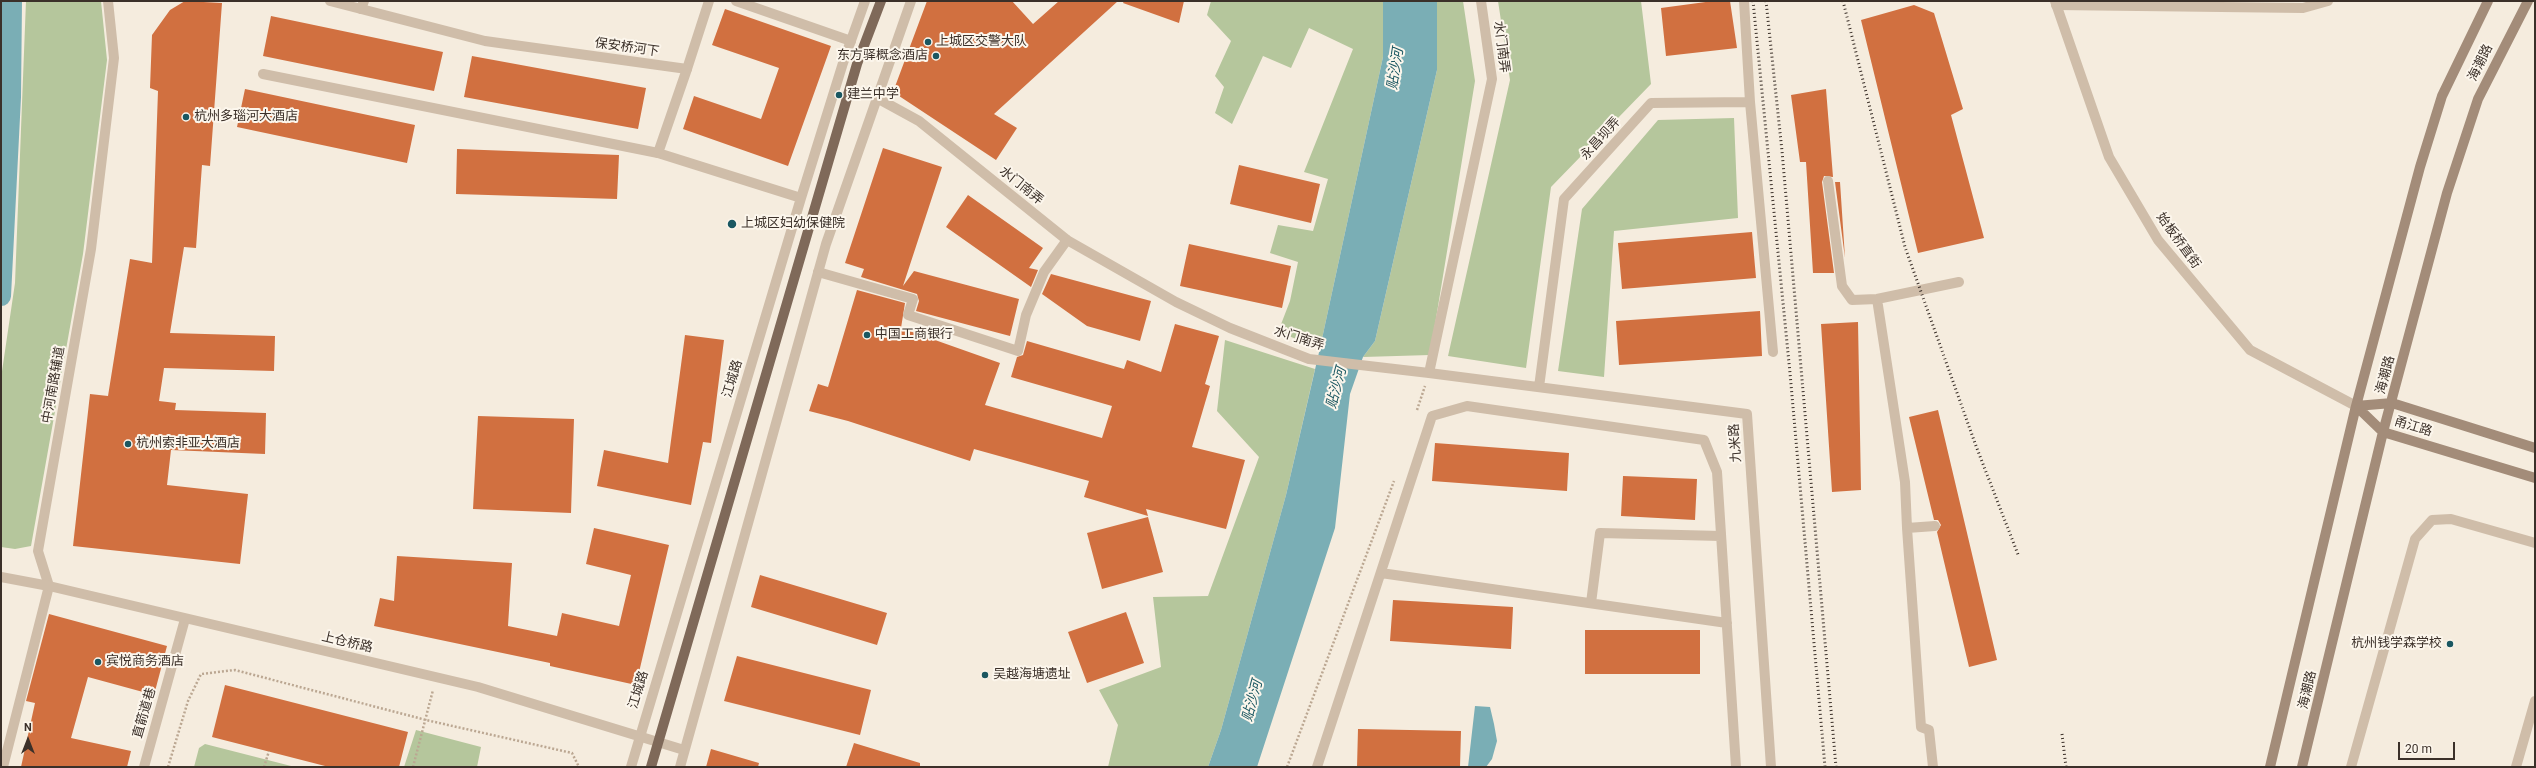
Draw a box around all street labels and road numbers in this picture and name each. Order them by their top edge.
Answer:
street label: 水门南弄 [1490,20,1512,74]
street label: 保安桥河下 [594,36,660,60]
street label: 海潮路 [2465,42,2497,84]
street label: 永昌坝弄 [1578,114,1624,164]
street label: 水门南弄 [996,164,1046,208]
street label: 始板桥直街 [2153,210,2203,272]
street label: 水门南弄 [1272,324,1326,354]
street label: 中河南路辅道 [40,345,68,425]
street label: 海潮路 [2373,354,2399,396]
street label: 江城路 [720,358,746,400]
street label: 甬江路 [2392,414,2434,440]
street label: 九米路 [1727,423,1745,463]
street label: 上仓桥路 [320,630,374,656]
street label: 江城路 [626,669,652,711]
street label: 海潮路 [2296,669,2320,711]
street label: 直箭道巷 [130,686,160,740]

